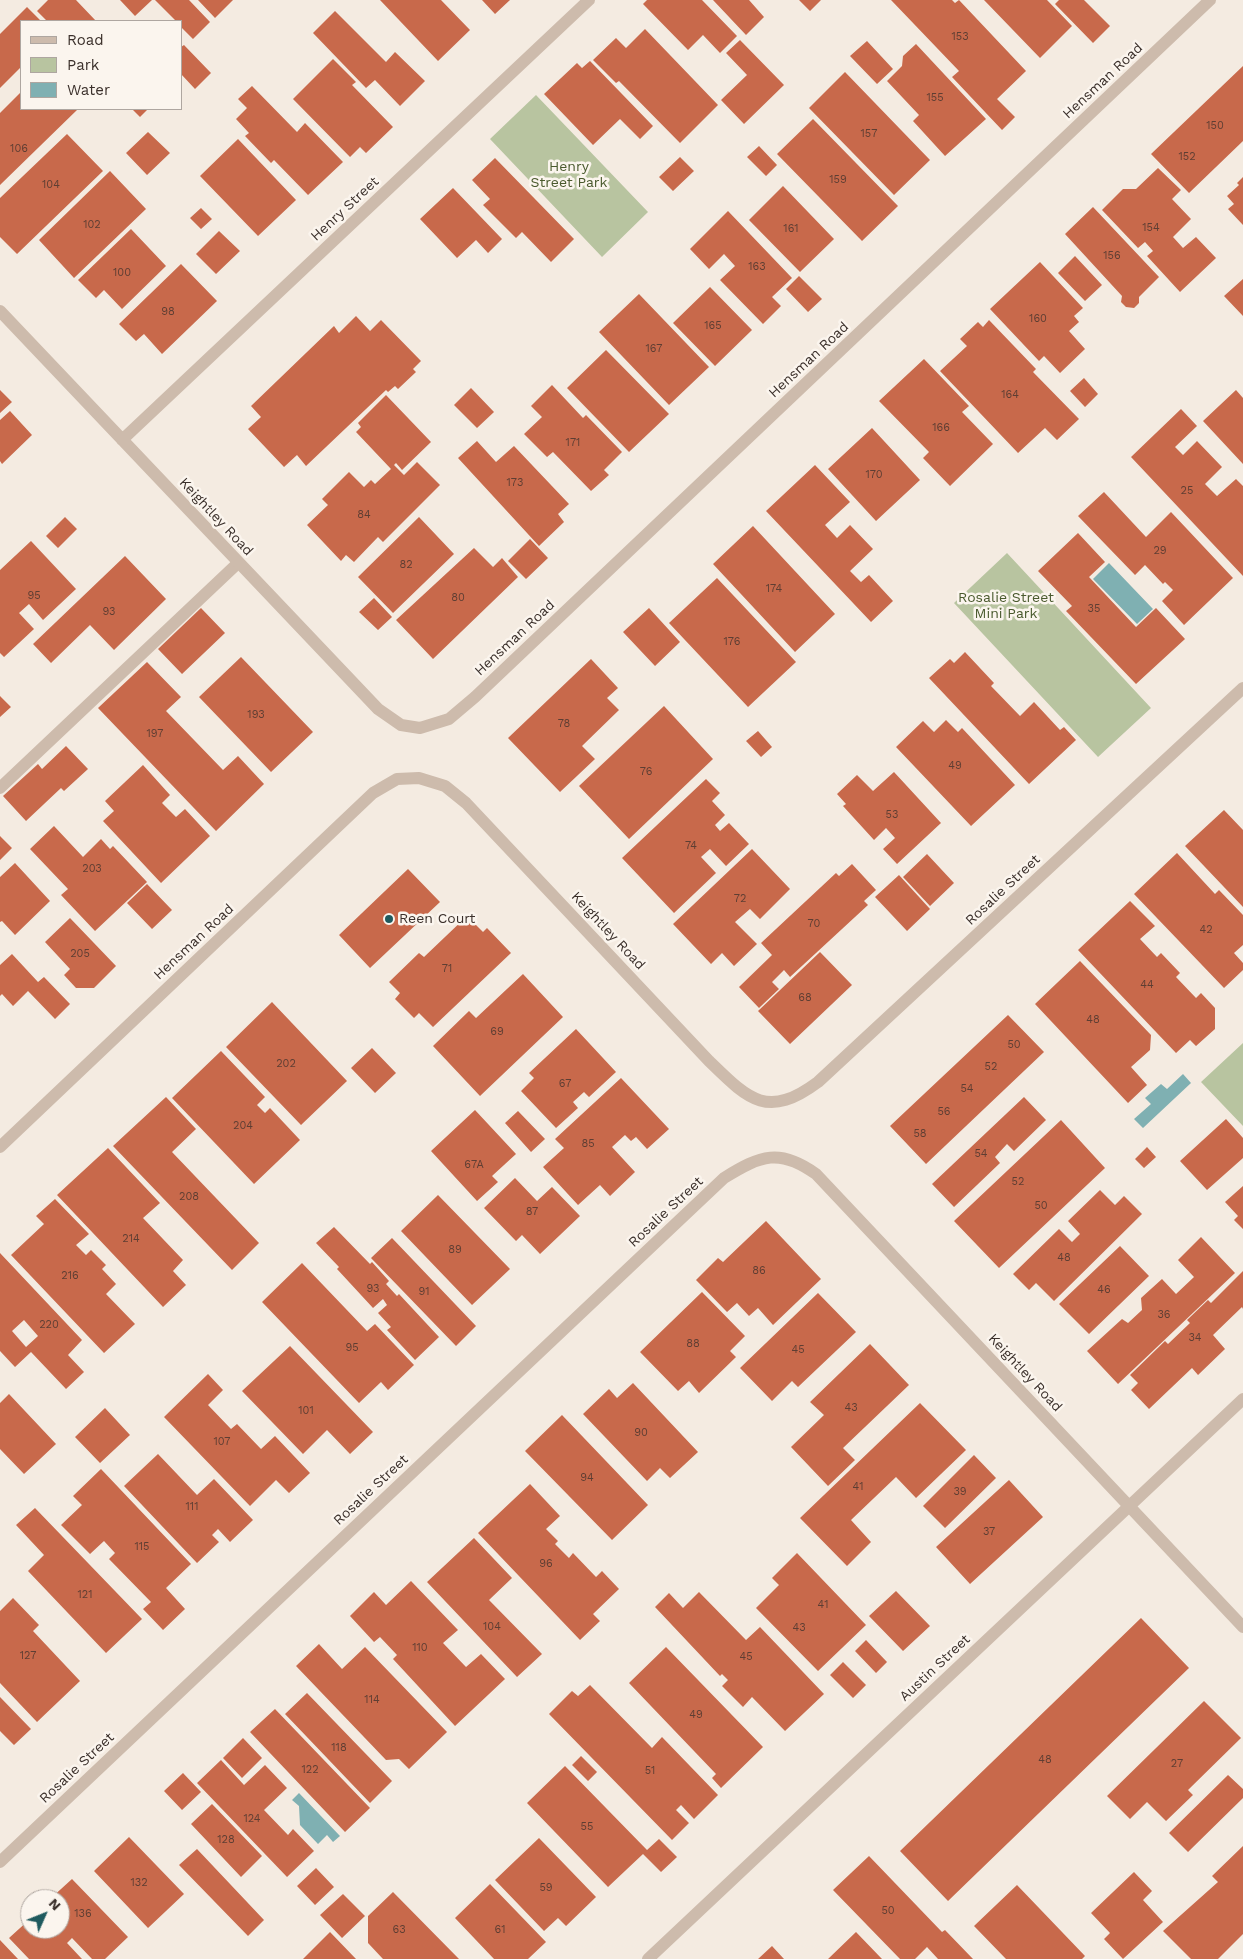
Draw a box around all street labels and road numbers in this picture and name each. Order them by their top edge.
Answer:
street label: Hensman Road [1060,40,1146,122]
street label: Henry Street [308,173,382,245]
street label: Hensman Road [766,319,852,401]
street label: Keightley Road [176,475,256,559]
street label: Hensman Road [472,597,558,679]
street label: Rosalie Street [962,851,1044,929]
street label: Keightley Road [568,889,648,973]
street label: Hensman Road [151,901,237,983]
street label: Rosalie Street [625,1173,707,1251]
street label: Keightley Road [985,1331,1065,1415]
street label: Rosalie Street [330,1451,412,1529]
street label: Austin Street [896,1631,974,1705]
street label: Rosalie Street [36,1729,118,1807]

